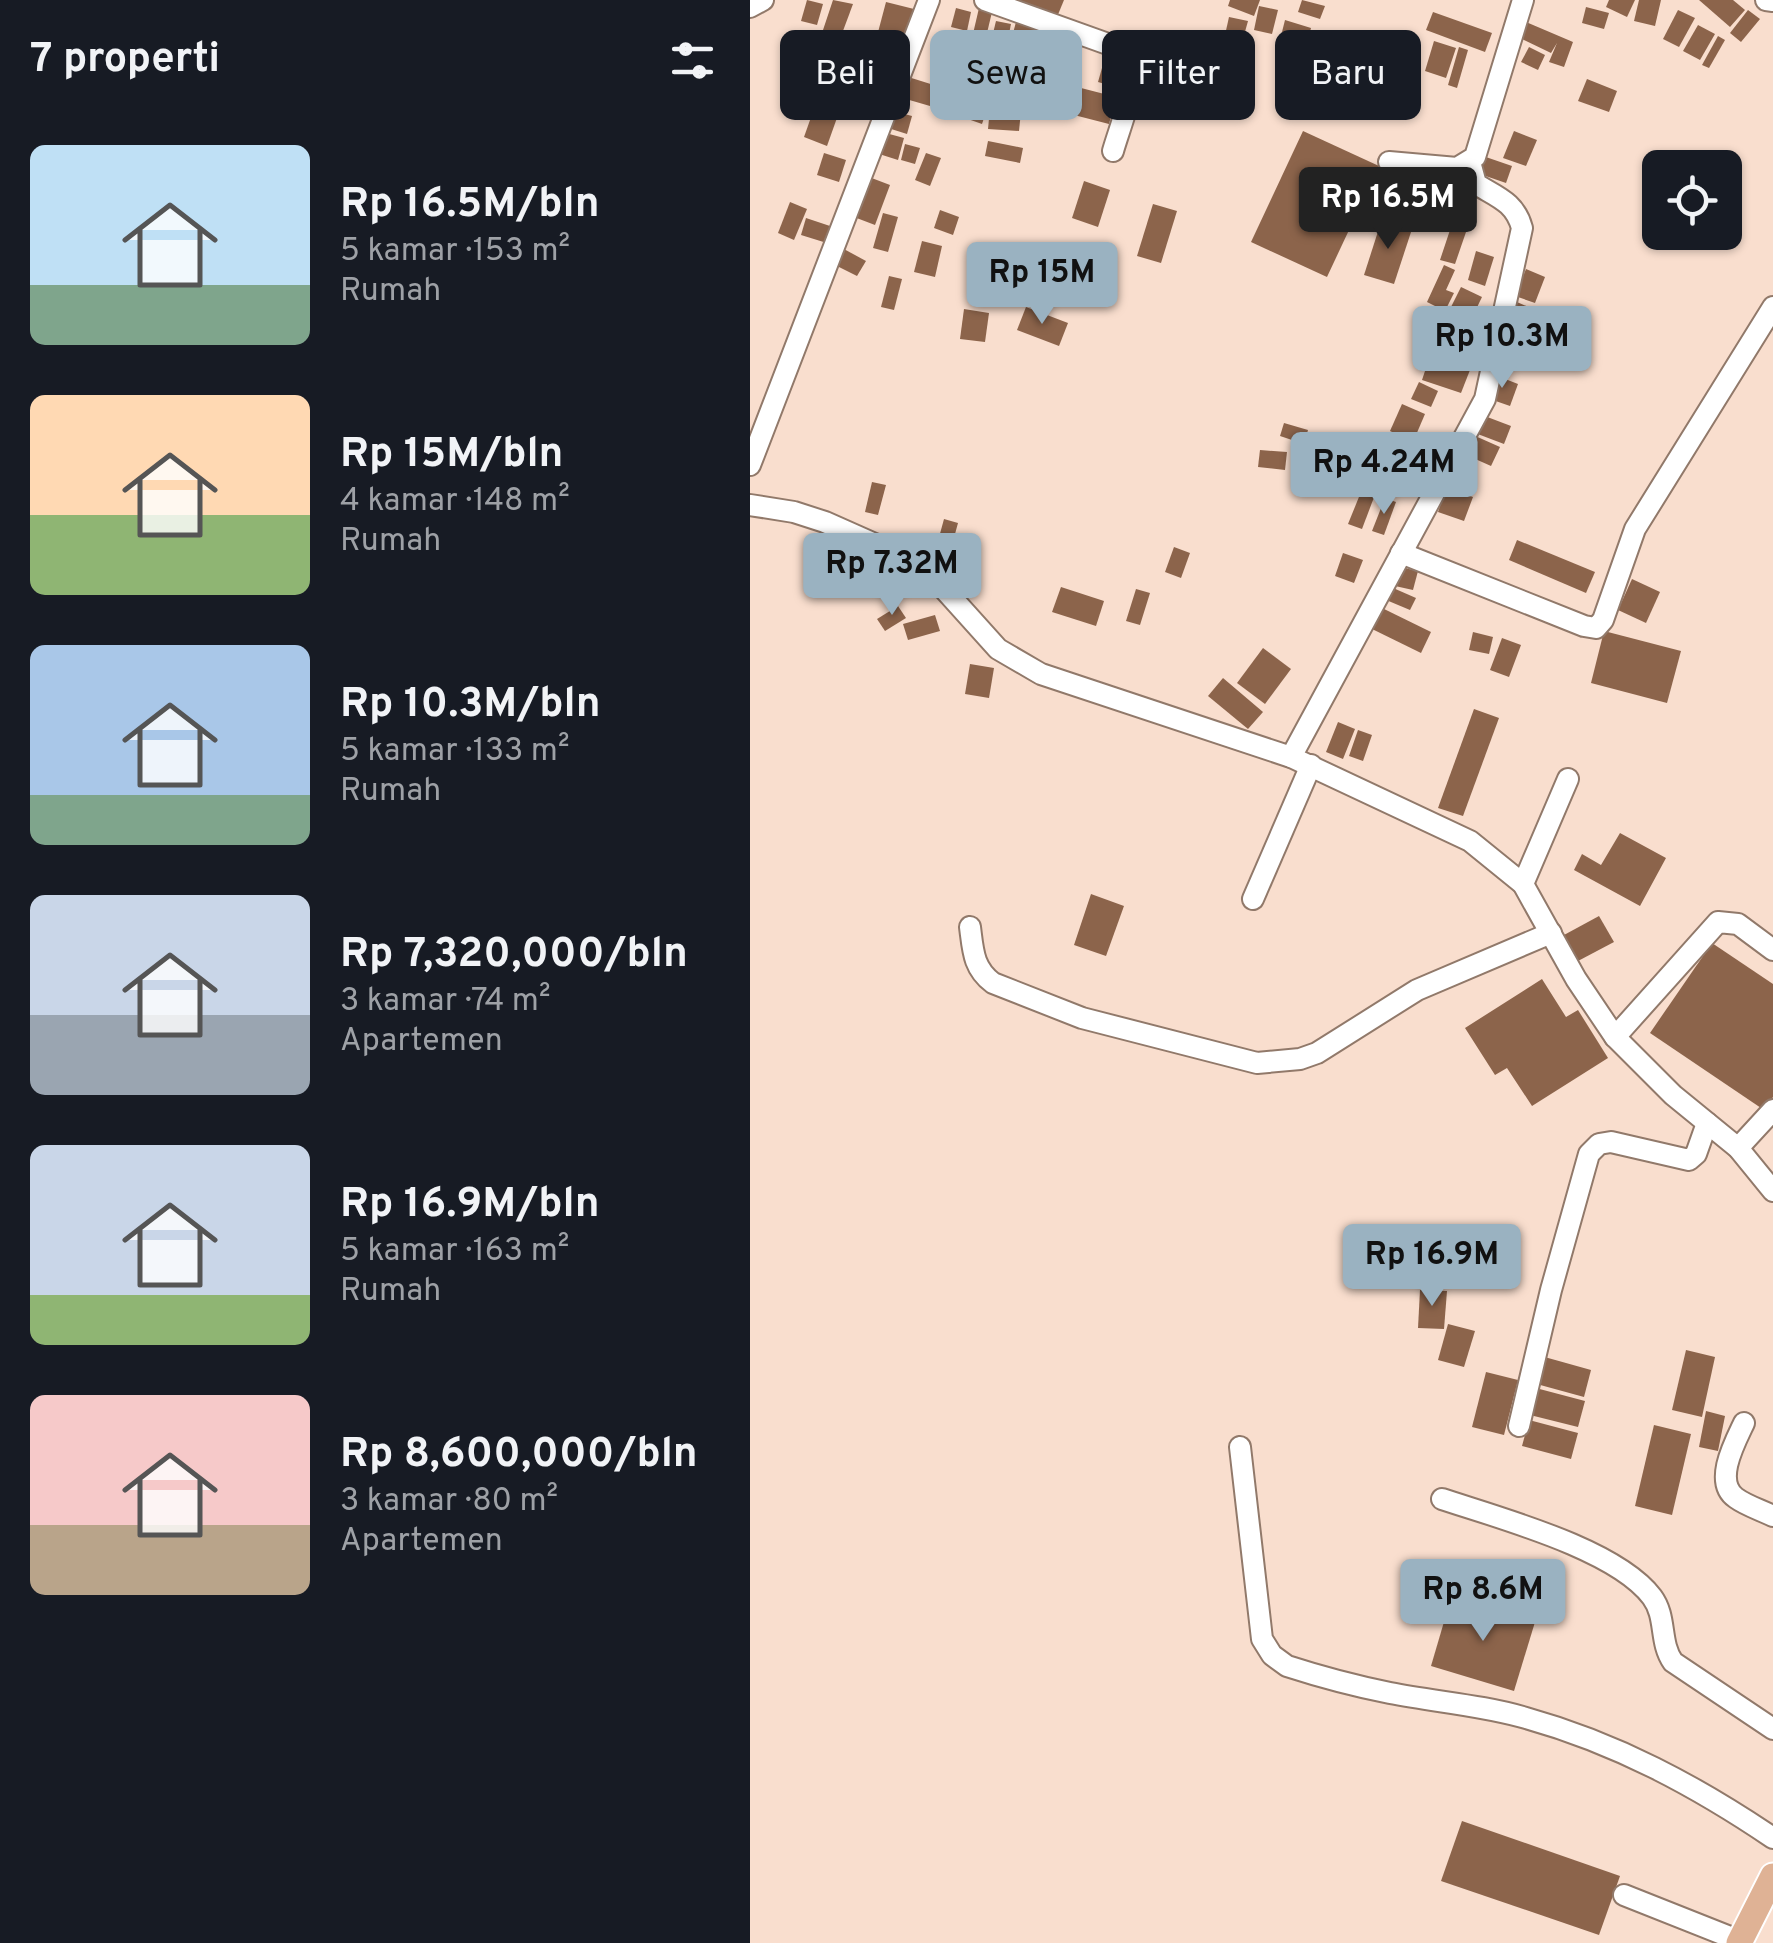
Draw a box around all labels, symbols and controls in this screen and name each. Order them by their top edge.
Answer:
chip: Beli [780,30,910,120]
chip: Sewa [930,30,1082,120]
chip: Filter [1102,30,1255,120]
chip: Baru [1275,30,1421,120]
icon: filters [665,33,720,88]
text: 7 properti [30,34,220,87]
map controls [1642,150,1742,250]
button: locate [1642,150,1742,250]
pin: Rp 16.5M [1285,167,1491,252]
text: Rp 16.5M/bln [340,179,600,232]
text: Rp 16.5M [1321,179,1455,219]
icon: home [110,185,230,305]
text: 5 kamar · 153 m² [340,232,570,272]
pin: Rp 15M [961,242,1123,327]
text: Rp 15M [989,254,1095,294]
text: Rumah [340,272,441,312]
pin: Rp 10.3M [1399,306,1605,391]
text: Rp 10.3M [1434,318,1570,358]
text: Rp 15M/bln [340,429,563,482]
pin: Rp 4.24M [1281,432,1487,517]
icon: home [110,435,230,555]
text: Rp 4.24M [1313,444,1455,484]
text: 4 kamar · 148 m² [340,482,570,522]
text: Rumah [340,522,441,562]
pin: Rp 7.32M [789,533,995,618]
text: Rp 7.32M [825,545,959,585]
text: Rp 10.3M/bln [340,679,601,732]
icon: home [110,685,230,805]
text: 5 kamar · 133 m² [340,732,570,772]
text: Rumah [340,772,441,812]
text: Rp 7,320,000/bln [340,929,688,982]
icon: home [110,935,230,1055]
text: 3 kamar · 74 m² [340,982,551,1022]
text: Apartemen [340,1022,503,1062]
text: Rp 16.9M/bln [340,1179,600,1232]
icon: home [110,1185,230,1305]
pin: Rp 16.9M [1329,1224,1535,1309]
text: 5 kamar · 163 m² [340,1232,569,1272]
text: Rp 16.9M [1365,1236,1499,1276]
text: Rumah [340,1272,441,1312]
text: Rp 8,600,000/bln [340,1429,698,1482]
icon: home [110,1435,230,1555]
text: 3 kamar · 80 m² [340,1482,558,1522]
text: Apartemen [340,1522,503,1562]
pin: Rp 8.6M [1391,1559,1575,1644]
text: Rp 8.6M [1422,1571,1544,1611]

